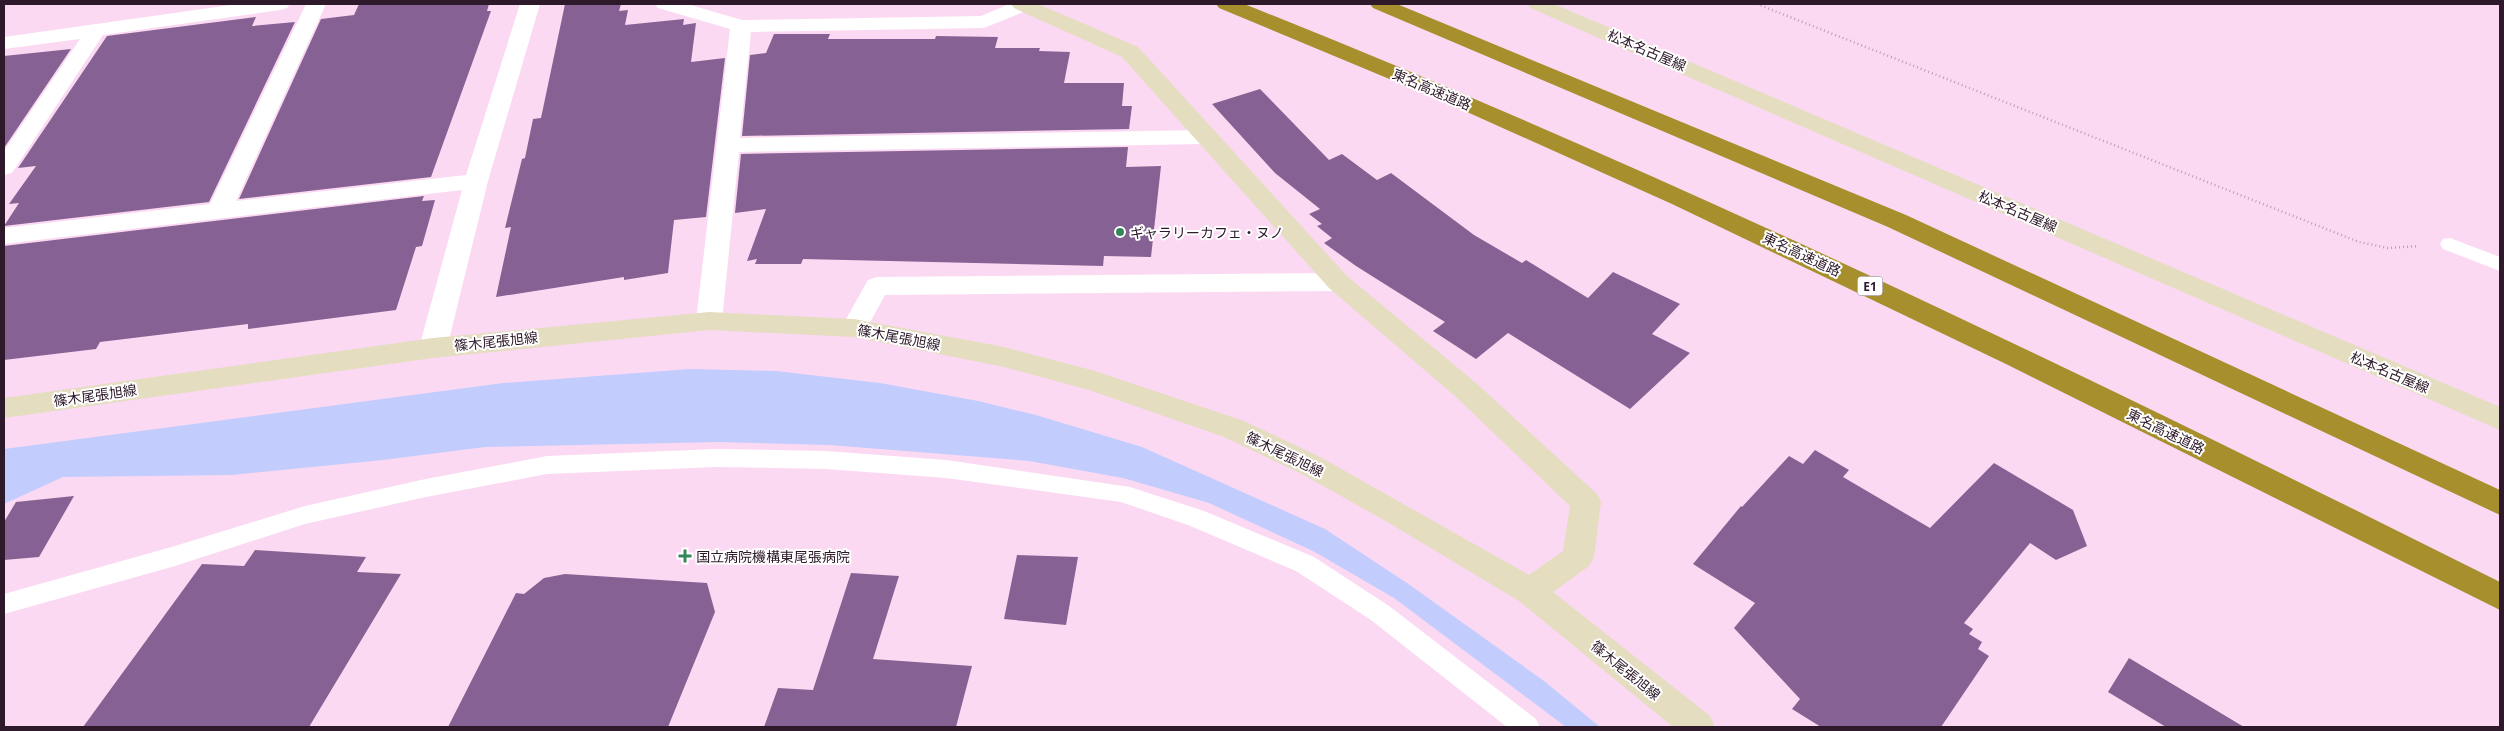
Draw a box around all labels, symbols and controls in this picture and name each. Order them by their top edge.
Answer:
street label: 松本名古屋線 [1605,25,1689,75]
street label: 東名高速道路 [1390,64,1474,114]
street label: 松本名古屋線 [1976,186,2060,236]
place label: ギャラリーカフェ・ヌノ [1130,223,1284,242]
marker: ギャラリーカフェ・ヌノ [1114,226,1126,238]
street label: 東名高速道路 [1760,228,1844,280]
road number: E1 [1858,276,1882,296]
street label: 篠木尾張旭線 [856,320,942,354]
street label: 篠木尾張旭線 [453,327,539,355]
street label: 松本名古屋線 [2348,347,2432,397]
street label: 篠木尾張旭線 [52,380,138,410]
street label: 東名高速道路 [2124,404,2208,458]
street label: 篠木尾張旭線 [1243,427,1327,481]
place label: 国立病院機構東尾張病院 [696,547,850,566]
marker: 国立病院機構東尾張病院 [678,549,692,563]
street label: 篠木尾張旭線 [1587,636,1665,704]

